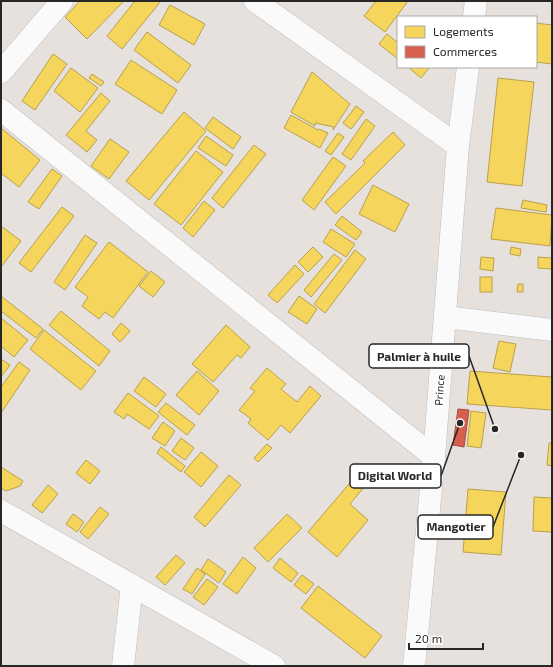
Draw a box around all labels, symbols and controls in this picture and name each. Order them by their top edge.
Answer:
legend [397,16,537,68]
text: Logements [433,24,494,38]
text: Commerces [433,44,497,58]
callout: Palmier à huile [369,344,469,368]
text: Palmier à huile [377,349,461,363]
street label: Prince [431,374,447,406]
callout: Digital World [350,464,441,488]
text: Digital World [358,468,432,482]
callout: Mangotier [418,515,493,539]
text: Mangotier [426,519,486,533]
scale bar [409,625,483,651]
text: 20 m [415,631,442,645]

